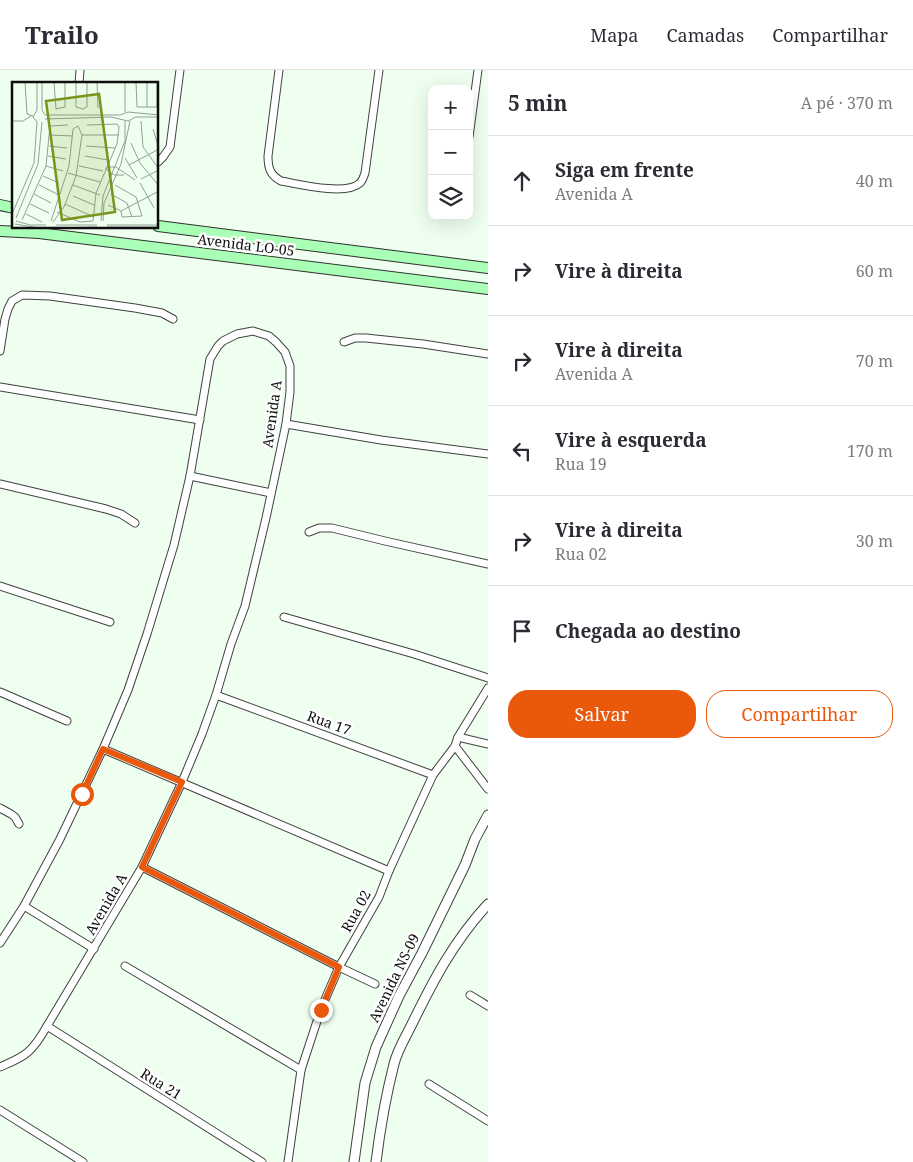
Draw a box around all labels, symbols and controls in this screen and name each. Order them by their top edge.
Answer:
text: Trailo [25,18,99,51]
text: Mapa [590,23,639,47]
text: Camadas [667,23,744,47]
text: Compartilhar [772,23,888,47]
inset map [12,82,159,229]
map controls [428,85,473,220]
button: + [428,85,473,130]
text: 5 min [508,89,567,117]
text: A pé · 370 m [801,92,893,114]
button: − [428,130,473,175]
text: Siga em frente [555,157,694,183]
icon: ahead [508,167,536,195]
text: 40 m [856,170,893,192]
button: layers [428,175,473,220]
text: Avenida A [555,183,633,205]
street label: Avenida LO-05 [197,229,296,260]
icon: right [508,257,536,285]
text: Vire à direita [555,258,683,284]
text: 60 m [856,260,893,282]
text: Vire à direita [555,337,683,363]
icon: right [508,347,536,375]
text: 70 m [856,350,893,372]
text: Avenida A [555,363,633,385]
street label: Avenida A [257,379,286,449]
text: Vire à esquerda [555,427,707,453]
icon: left [508,437,536,465]
text: 170 m [847,440,893,462]
text: Rua 19 [555,453,607,475]
text: Vire à direita [555,517,683,543]
icon: right [508,527,536,555]
text: 30 m [856,530,893,552]
text: Rua 02 [555,543,607,565]
icon: arrive [508,617,536,645]
text: Chegada ao destino [555,618,741,644]
button: Salvar [508,690,696,738]
button: Compartilhar [706,690,893,738]
street label: Rua 17 [305,706,354,739]
route start [71,783,94,806]
street label: Avenida A [80,869,131,938]
street label: Rua 02 [336,886,375,935]
street label: Avenida NS-09 [364,930,423,1025]
route end [310,999,333,1022]
street label: Rua 21 [137,1064,185,1104]

